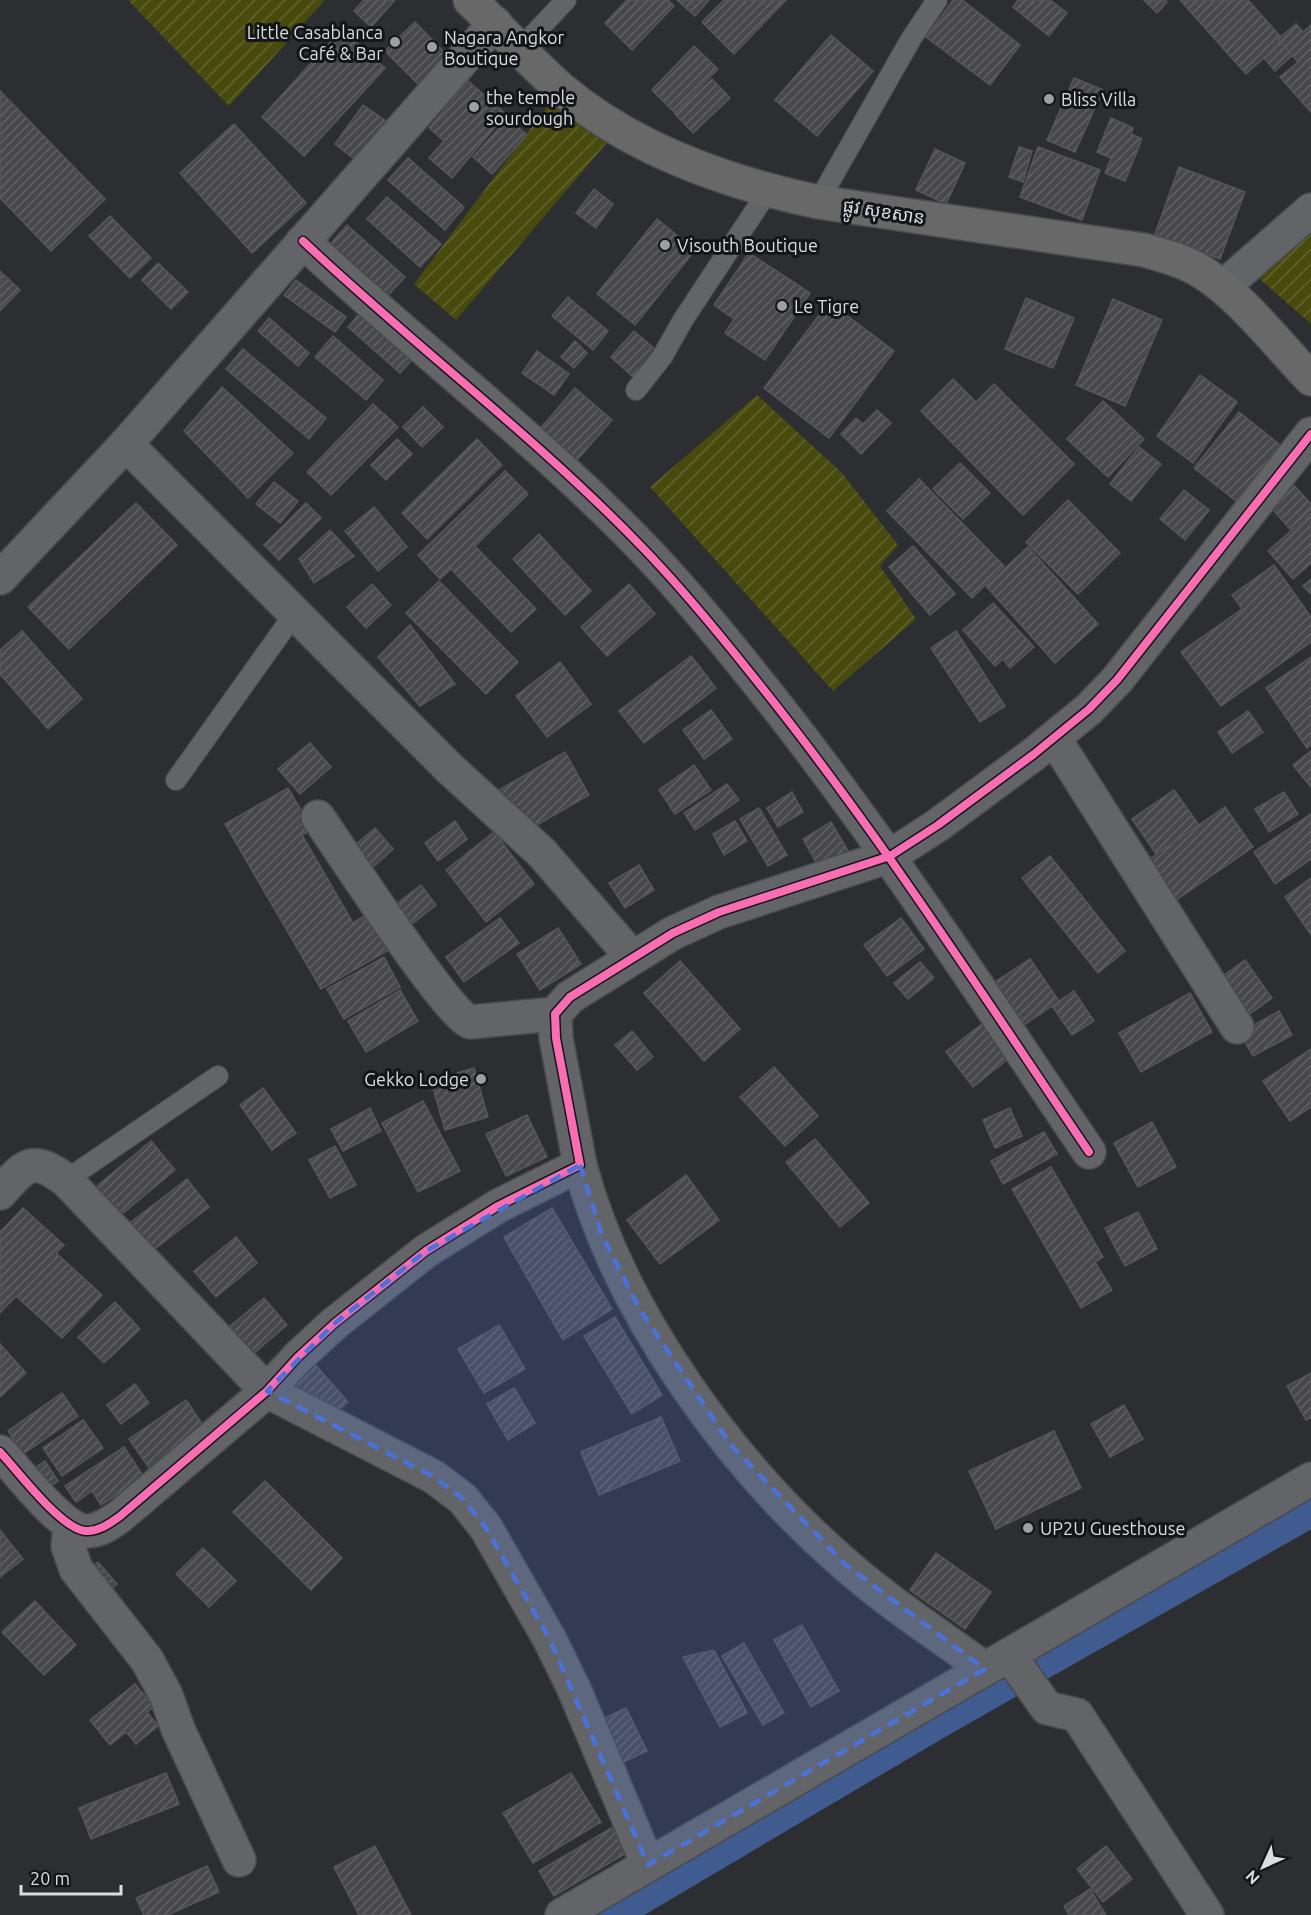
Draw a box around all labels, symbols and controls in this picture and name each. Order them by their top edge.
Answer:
place label: Little Casablanca Café & Bar [247,22,383,63]
place label: Nagara Angkor Boutique [444,27,564,68]
marker: Little Casablanca Café & Bar [388,35,402,49]
marker: Nagara Angkor Boutique [425,40,439,54]
place label: the temple sourdough [486,87,575,128]
place label: Bliss Villa [1061,89,1136,109]
marker: Bliss Villa [1042,92,1056,106]
marker: the temple sourdough [467,100,481,114]
street label: ផ្លូវ សុខសាន [840,195,926,235]
place label: Visouth Boutique [677,235,818,255]
marker: Visouth Boutique [658,238,672,252]
place label: Le Tigre [794,296,859,316]
marker: Le Tigre [775,299,789,313]
place label: Gekko Lodge [364,1069,469,1089]
marker: Gekko Lodge [474,1072,488,1086]
place label: UP2U Guesthouse [1040,1518,1186,1538]
marker: UP2U Guesthouse [1021,1521,1035,1535]
north arrow [1233,1837,1293,1897]
scale bar [21,1858,122,1896]
text: N [1242,1867,1263,1888]
text: 20 m [30,1868,70,1888]

